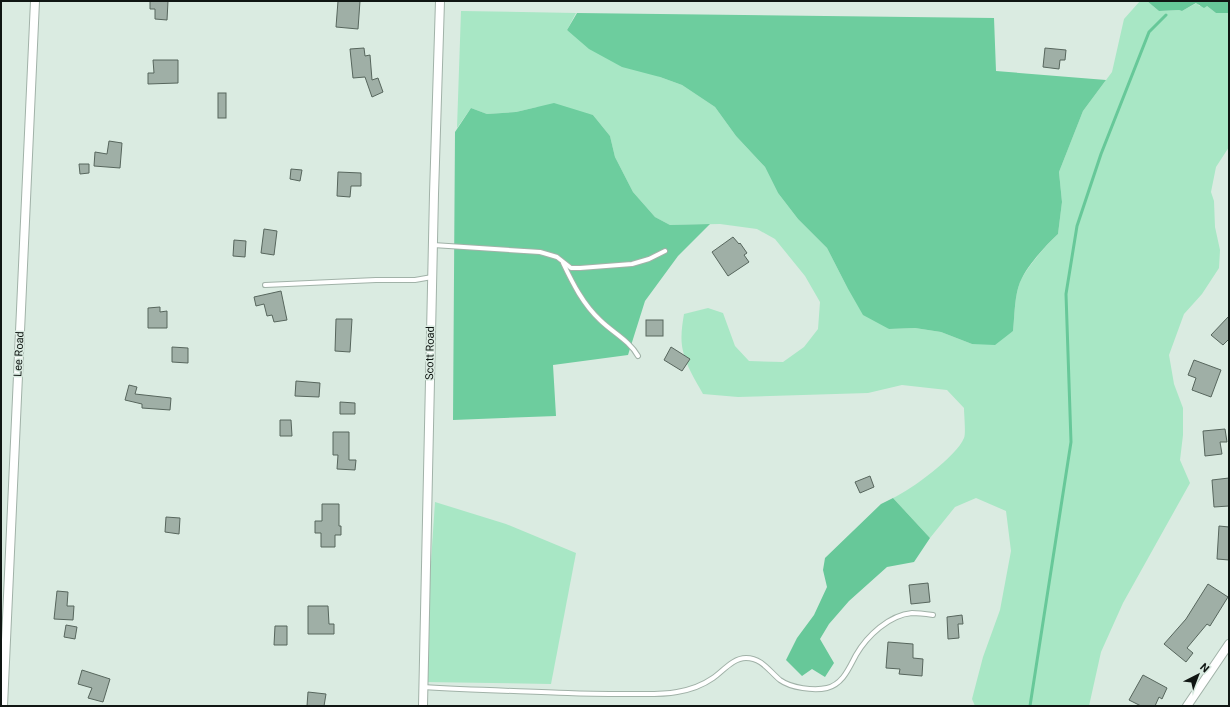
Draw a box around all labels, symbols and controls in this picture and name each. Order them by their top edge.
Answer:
street label: Scott Road [423,326,437,380]
street label: Lee Road [11,331,27,377]
north arrow [1178,655,1218,695]
text: N [1197,661,1212,676]

